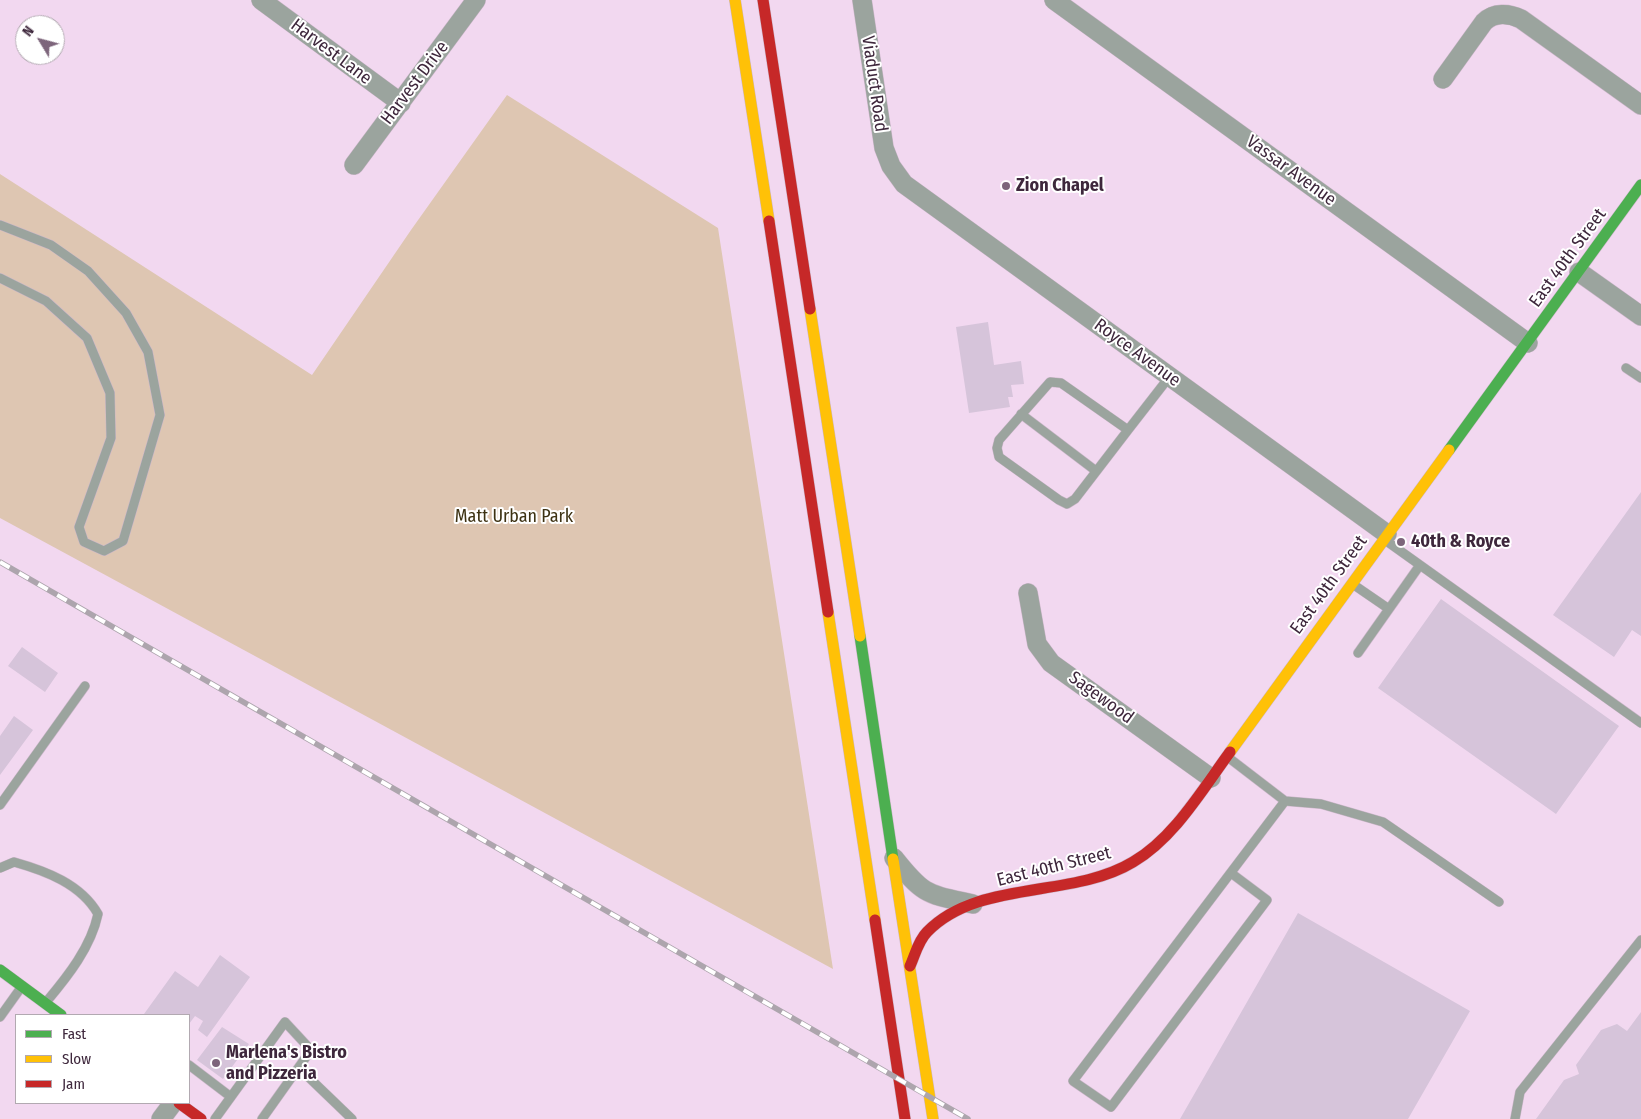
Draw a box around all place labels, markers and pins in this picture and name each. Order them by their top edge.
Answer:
place label: Zion Chapel [1016,175,1104,197]
marker: Zion Chapel [1000,180,1012,192]
place label: 40th & Royce [1411,531,1510,553]
marker: 40th & Royce [1395,536,1407,548]
place label: Marlena's Bistro and Pizzeria [226,1042,347,1084]
marker: Marlena's Bistro and Pizzeria [210,1057,222,1069]

